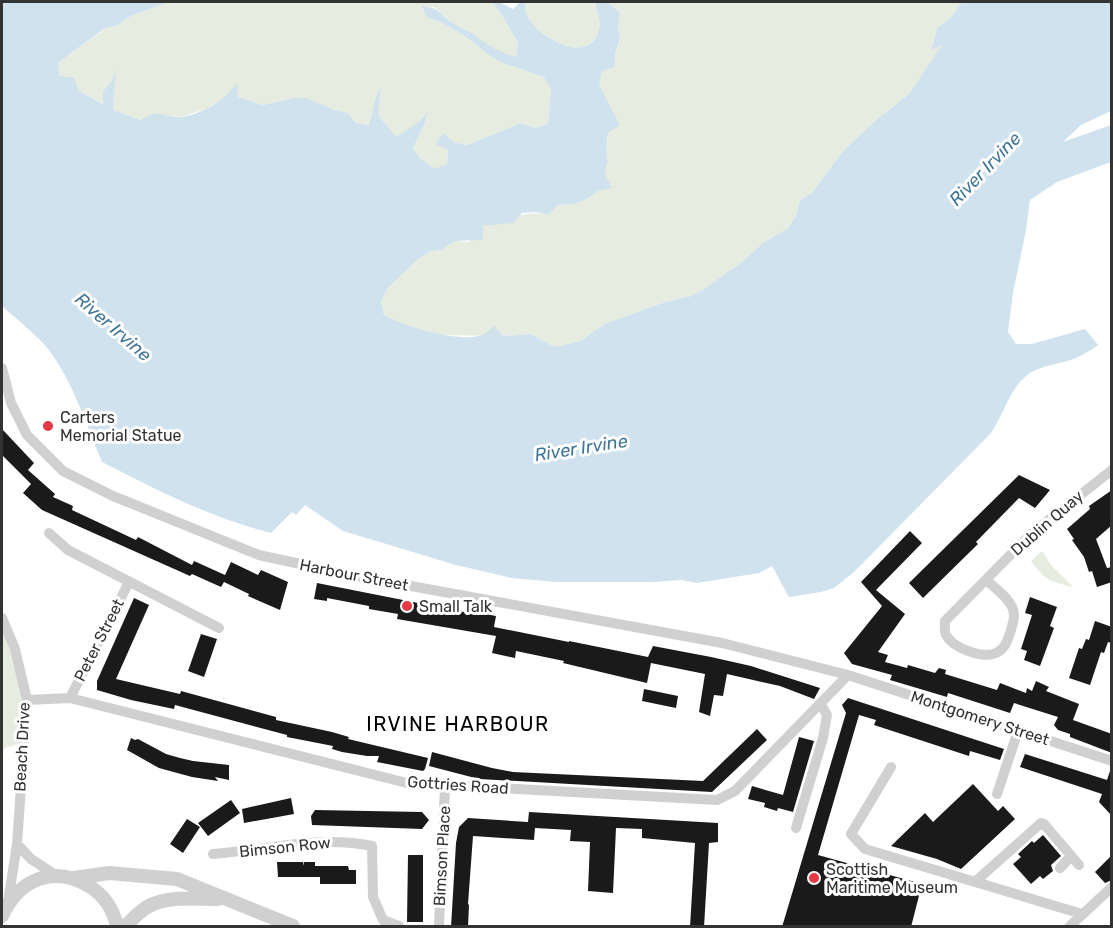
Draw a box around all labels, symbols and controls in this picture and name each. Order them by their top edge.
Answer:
water label: River Irvine [944,128,1026,210]
water label: River Irvine [70,288,156,366]
place label: Carters Memorial Statue [60,408,182,445]
marker: Carters Memorial Statue [41,419,55,433]
water label: River Irvine [533,430,629,466]
street label: Dublin Quay [1007,486,1087,560]
street label: Harbour Street [298,555,410,595]
street label: Peter Street [70,596,128,684]
place label: Small Talk [419,597,493,616]
marker: Small Talk [400,599,414,613]
street label: Montgomery Street [908,687,1052,749]
street label: Beach Drive [10,702,34,792]
district label: IRVINE HARBOUR [366,712,550,736]
street label: Gottries Road [407,772,509,798]
street label: Bimson Place [430,805,454,907]
street label: Bimson Row [238,833,332,861]
place label: Scottish Maritime Museum [826,860,958,897]
marker: Scottish Maritime Museum [807,871,821,885]

